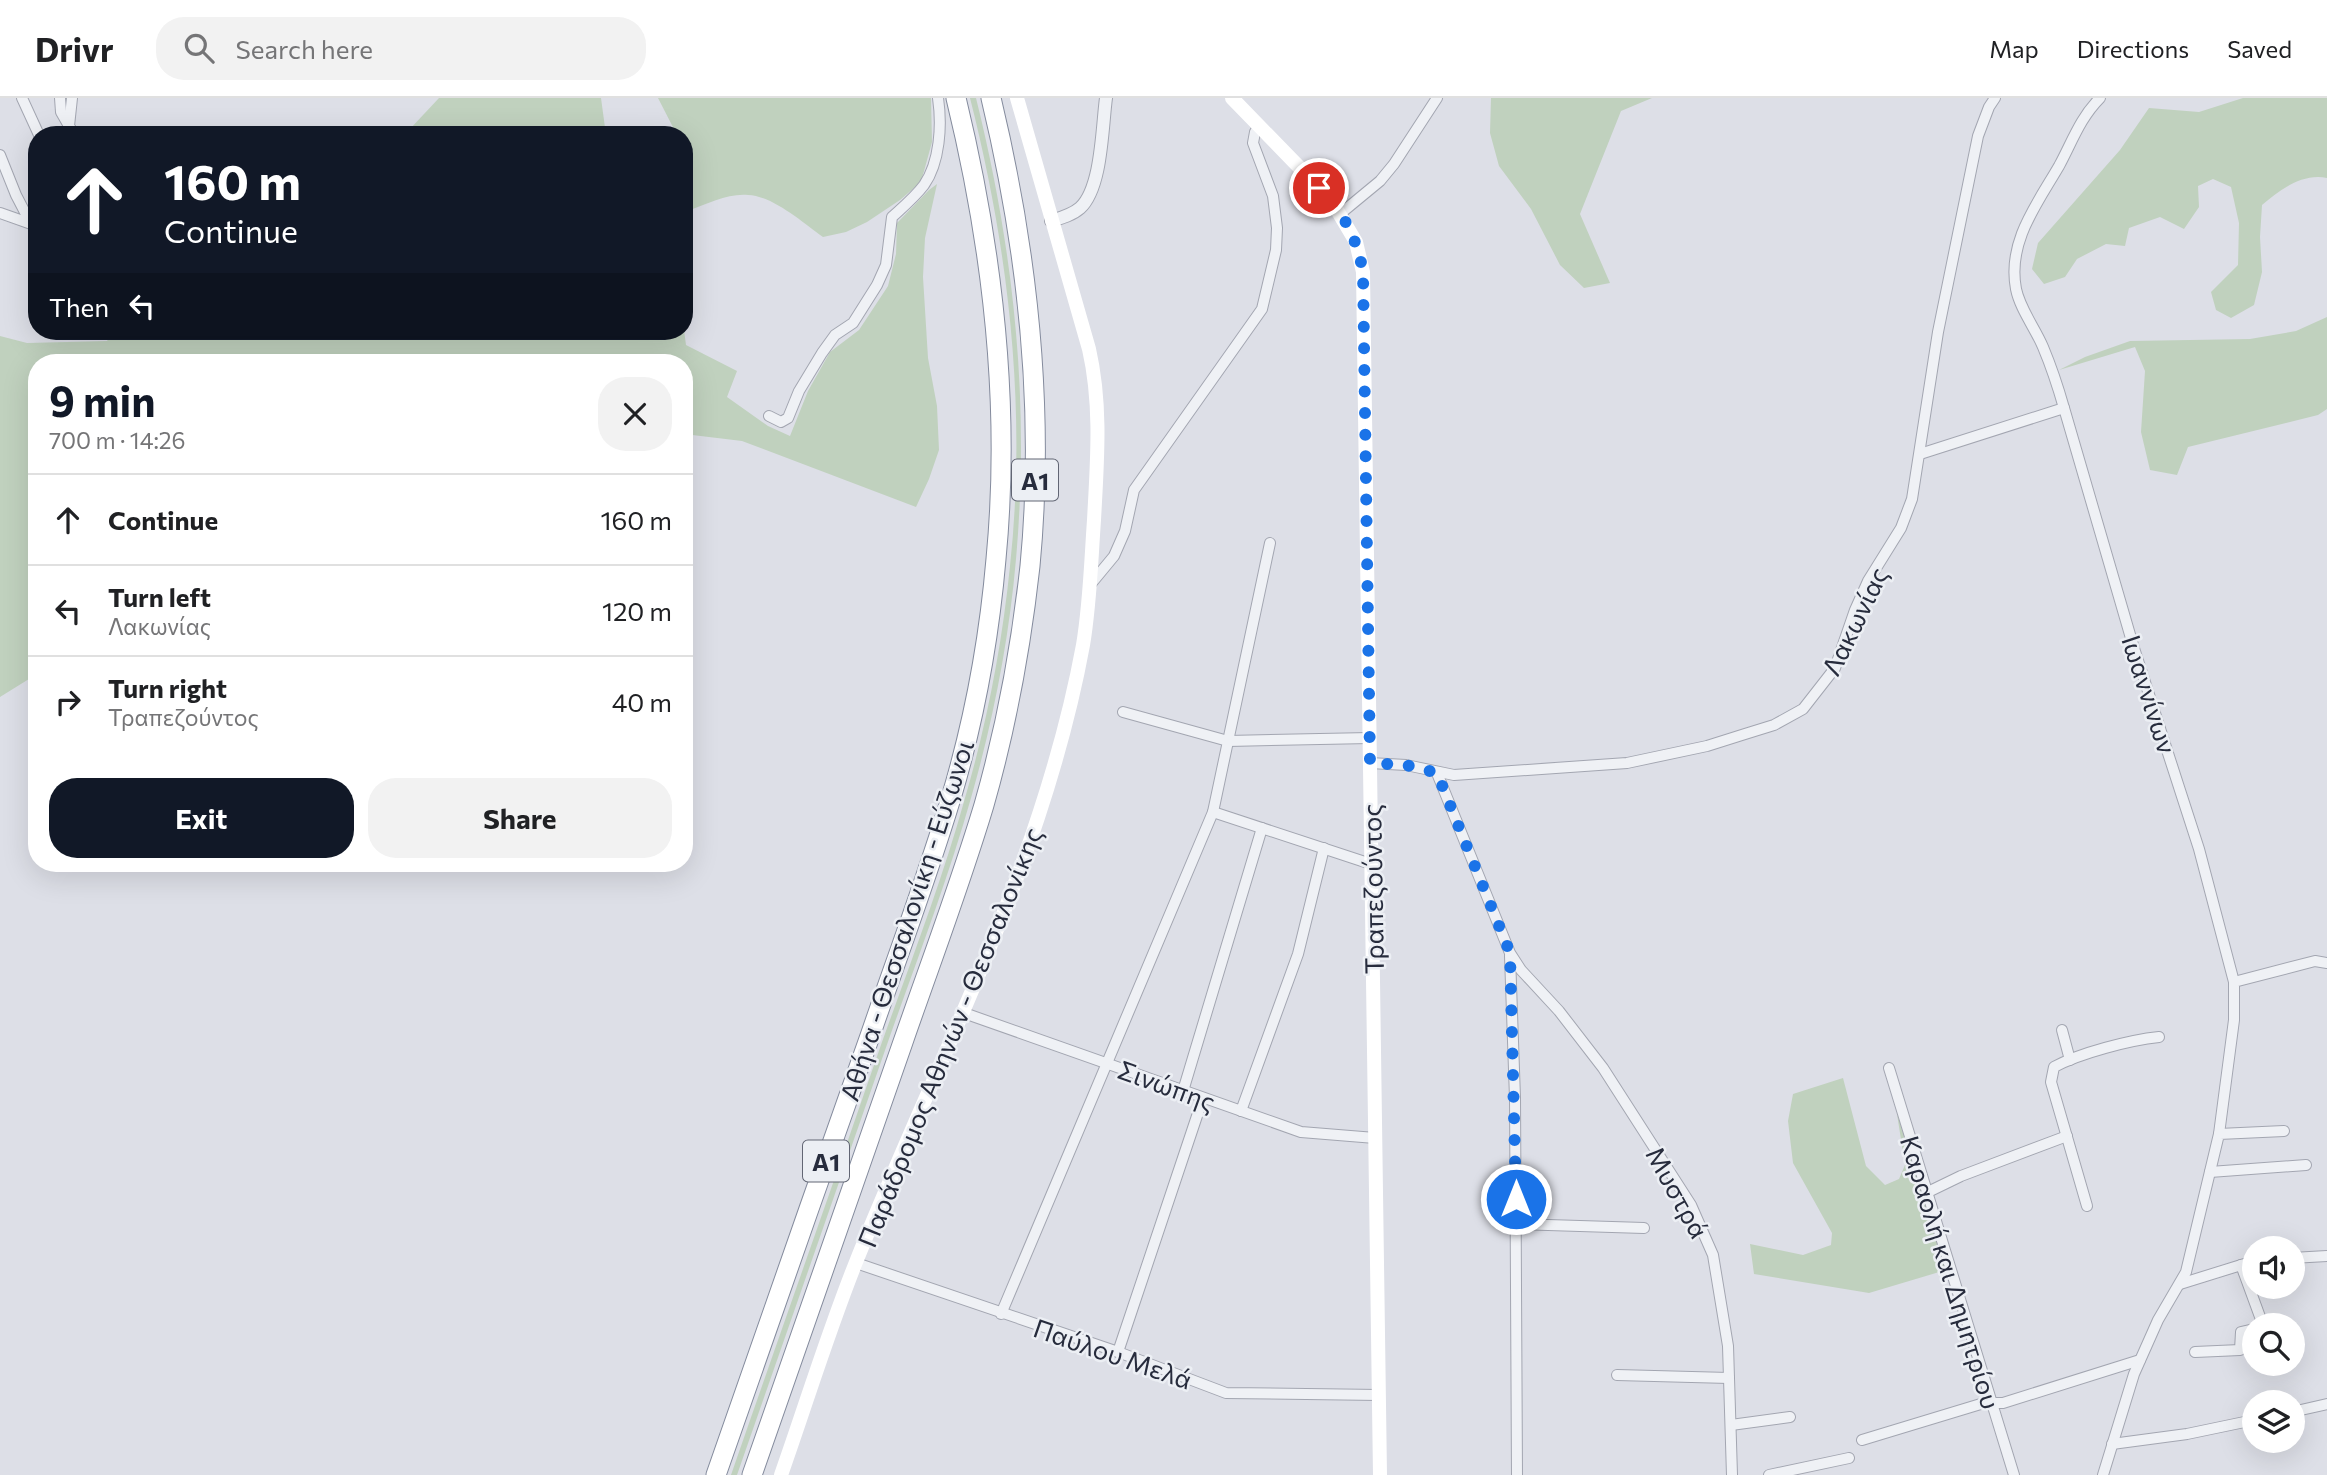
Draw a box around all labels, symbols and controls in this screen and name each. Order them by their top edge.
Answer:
search box [156,17,646,80]
text: Drivr [35,28,114,69]
icon: search [180,29,218,67]
text: Search here [236,33,373,64]
text: Map [1989,34,2039,63]
text: Directions [2077,34,2189,63]
text: Saved [2227,34,2292,63]
text: 160 m [164,150,301,210]
icon: ahead [49,154,140,245]
pin [1289,158,1349,218]
icon: arrive [1300,169,1338,207]
text: Continue [164,210,298,250]
icon: left [123,287,161,325]
text: Then [49,291,109,322]
text: 9 min [49,374,156,426]
button: close [598,377,672,451]
text: 700 m · 14:26 [49,426,186,454]
road number: Α1 [1012,460,1058,500]
icon: ahead [49,501,87,539]
text: Continue [108,504,218,535]
text: 160 m [600,504,672,535]
street label: Λακωνίας [1815,562,1893,680]
text: Turn left [108,581,211,612]
icon: left [49,592,87,630]
text: 120 m [602,595,672,626]
text: Λακωνίας [108,612,211,640]
street label: Ιωαννίνων [2116,631,2184,757]
text: Turn right [108,672,227,703]
icon: right [49,683,87,721]
text: 40 m [612,686,672,717]
text: Τραπεζούντος [108,703,259,731]
street label: Αθήνα - Θεσσαλονίκη - Εύζωνοι [833,736,979,1104]
button: Exit [49,778,354,858]
button: Share [368,778,672,858]
street label: Τραπεζούντος [1355,803,1389,975]
street label: Παράδρομος Αθηνών - Θεσσαλονίκης [850,823,1048,1251]
street label: Σινώπης [1114,1053,1220,1117]
street label: Καραολή και Δημητρίου [1895,1132,2007,1412]
road number: Α1 [803,1140,849,1182]
street label: Μυστρά [1640,1141,1716,1243]
position arrow [1479,1162,1553,1236]
map controls [2242,1236,2305,1453]
button: sound [2242,1236,2305,1299]
street label: Παύλου Μελά [1030,1311,1196,1395]
button: search [2242,1313,2305,1376]
button: layers [2242,1390,2305,1453]

